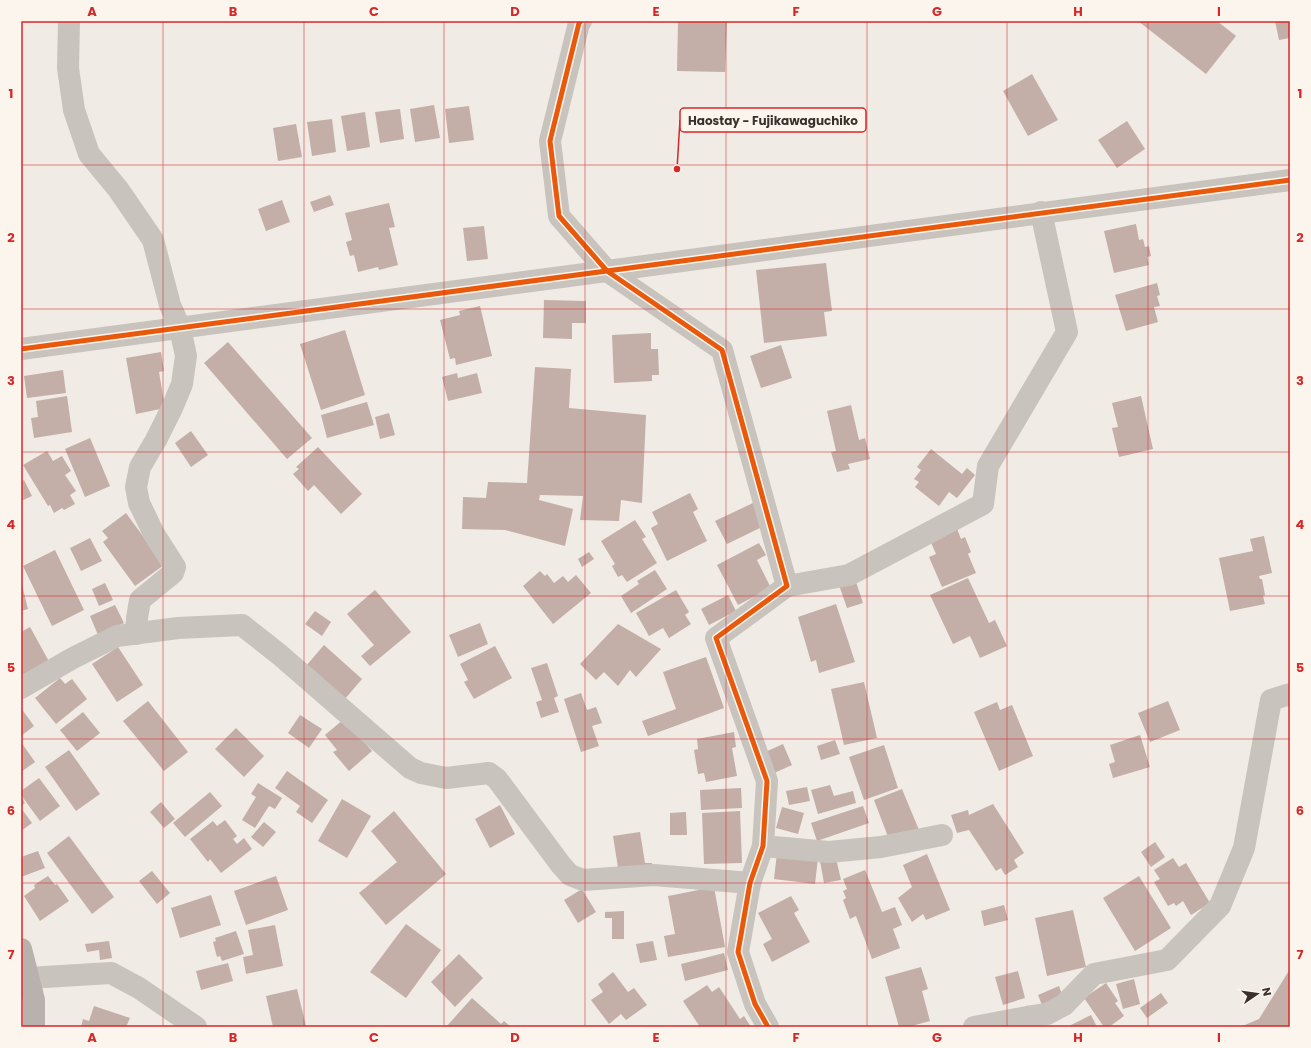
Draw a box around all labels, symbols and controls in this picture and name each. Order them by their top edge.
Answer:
text: A [87,2,97,21]
text: B [229,2,238,21]
text: C [369,2,379,21]
text: D [510,2,520,21]
text: E [652,2,660,21]
text: F [792,2,800,21]
text: G [932,2,942,21]
text: H [1073,2,1083,21]
text: I [1217,2,1221,21]
text: 1 [9,84,13,103]
text: 1 [1298,84,1302,103]
callout: Haostay - Fujikawaguchiko [680,108,866,132]
text: Haostay - Fujikawaguchiko [688,112,858,129]
text: 2 [7,228,15,247]
text: 2 [1296,228,1304,247]
text: 3 [7,371,15,390]
text: 3 [1296,371,1304,390]
text: 4 [7,515,16,534]
text: 4 [1296,515,1305,534]
text: 5 [7,658,15,677]
text: 5 [1296,658,1304,677]
text: 6 [7,801,15,820]
text: 6 [1296,801,1304,820]
text: 7 [8,945,15,964]
text: 7 [1297,945,1304,964]
north arrow [1237,974,1277,1014]
text: N [1258,986,1275,998]
text: A [87,1028,97,1047]
text: B [229,1028,238,1047]
text: C [369,1028,379,1047]
text: D [510,1028,520,1047]
text: E [652,1028,660,1047]
text: F [792,1028,800,1047]
text: G [932,1028,942,1047]
text: H [1073,1028,1083,1047]
text: I [1217,1028,1221,1047]

